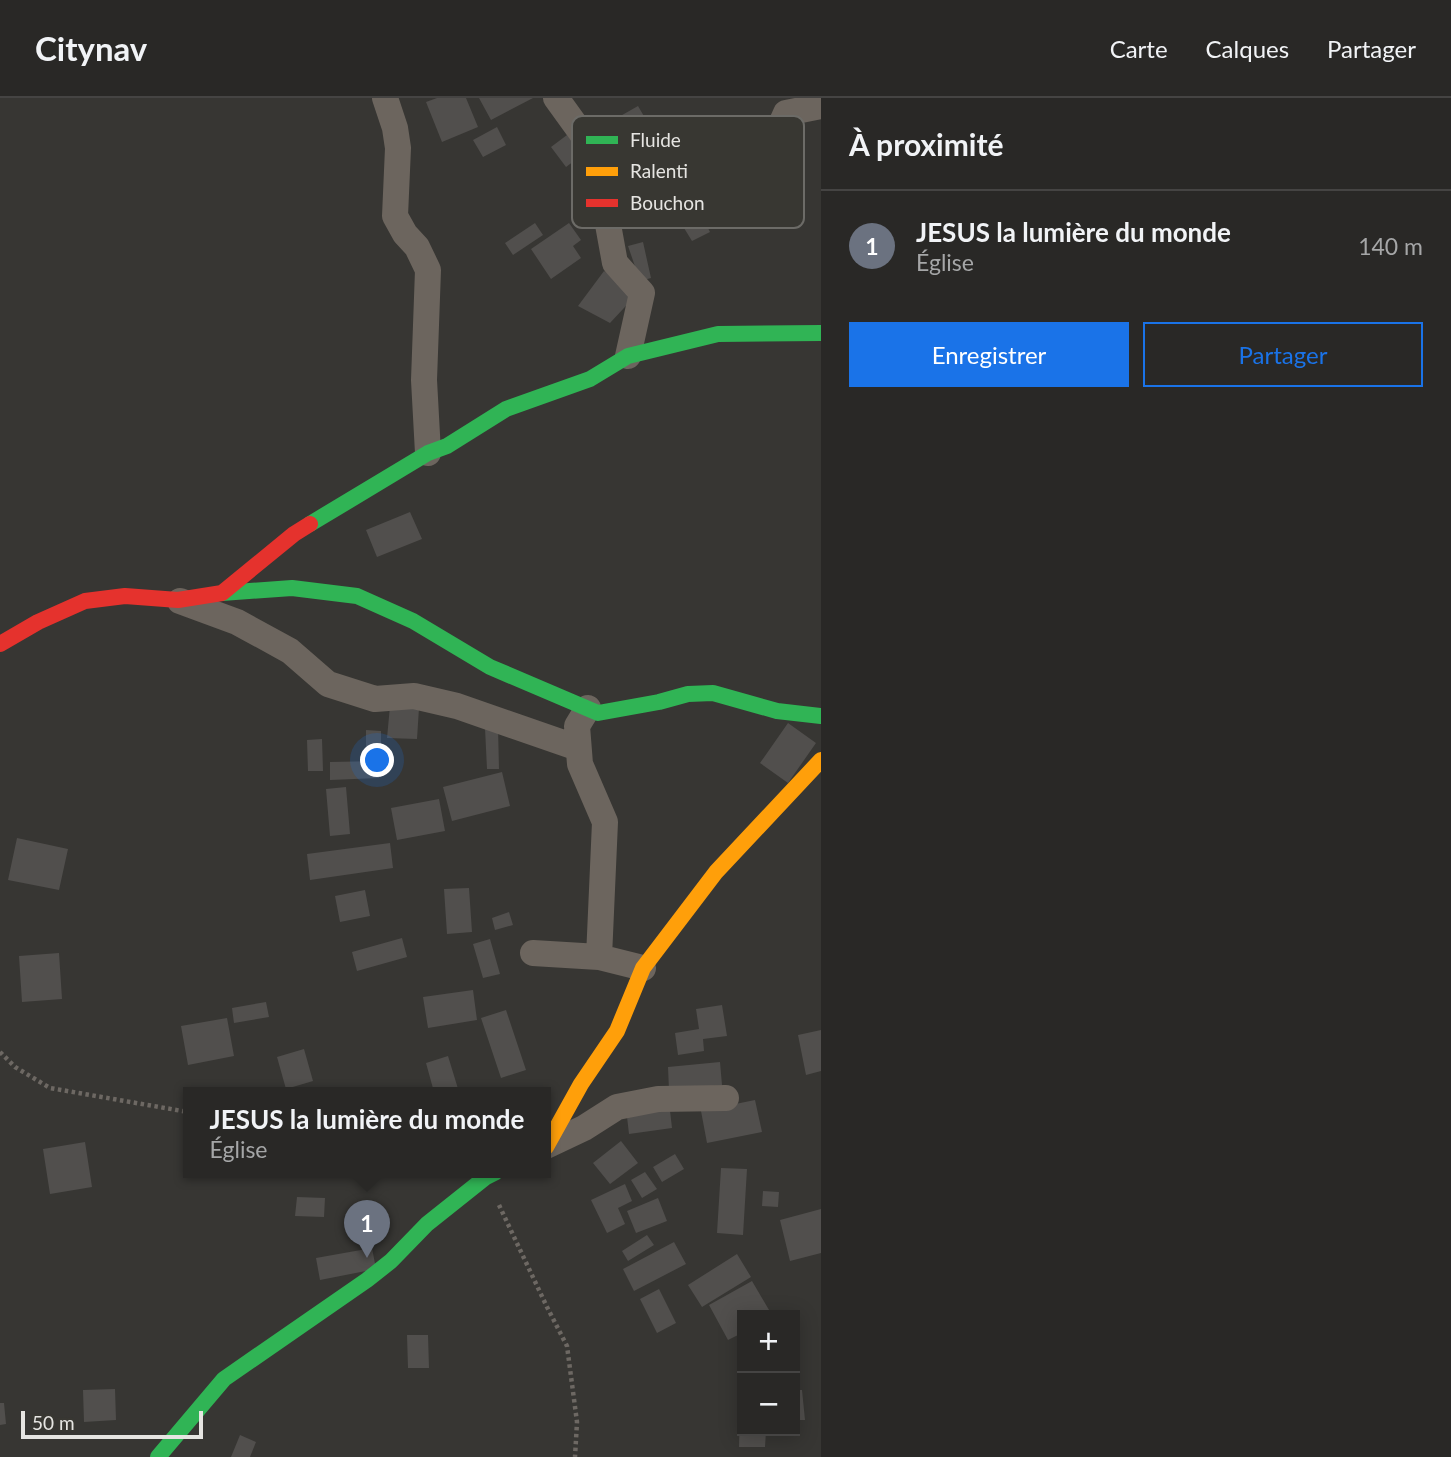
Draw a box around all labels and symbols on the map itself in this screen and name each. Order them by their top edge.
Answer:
legend [572,116,804,228]
text: Fluide [630,128,681,151]
text: Ralenti [630,159,688,182]
text: Bouchon [630,191,705,214]
your location [360,743,394,777]
pin: 1 [344,1200,390,1258]
scale bar [21,1408,203,1440]

